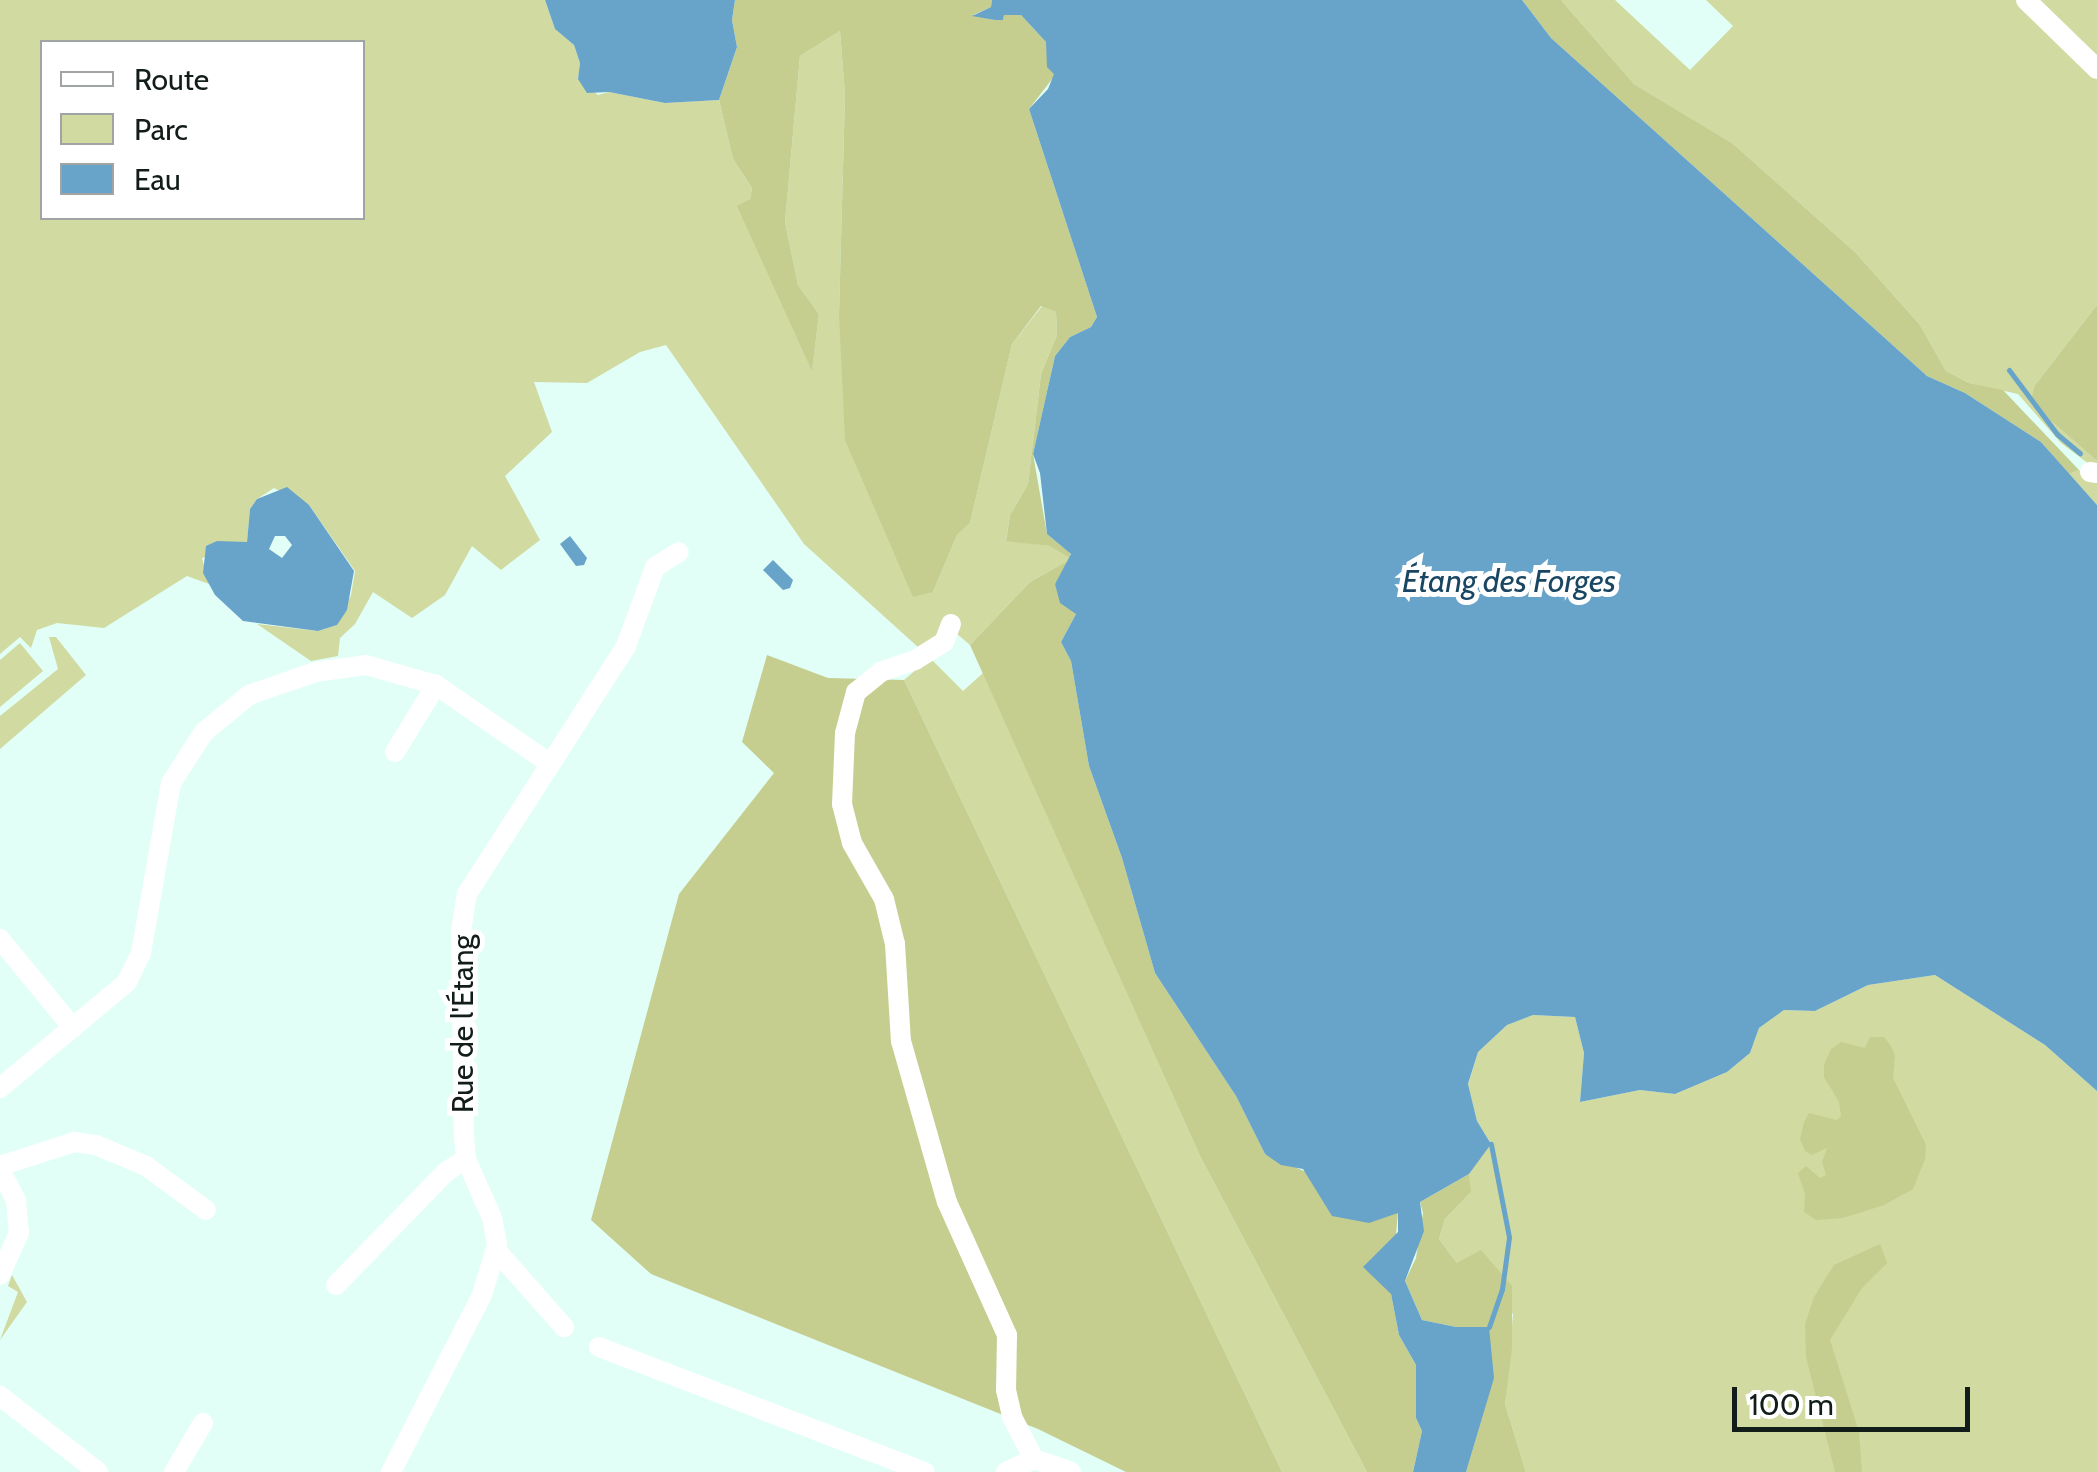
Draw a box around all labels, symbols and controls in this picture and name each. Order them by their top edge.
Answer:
legend [40,40,365,220]
text: Route [134,61,209,98]
text: Parc [134,111,188,148]
text: Eau [134,161,181,198]
water label: Étang des Forges [1402,562,1616,600]
street label: Rue de l'Étang [445,935,481,1113]
scale bar [1737,1367,1974,1429]
text: 100 m [1749,1386,1834,1423]

